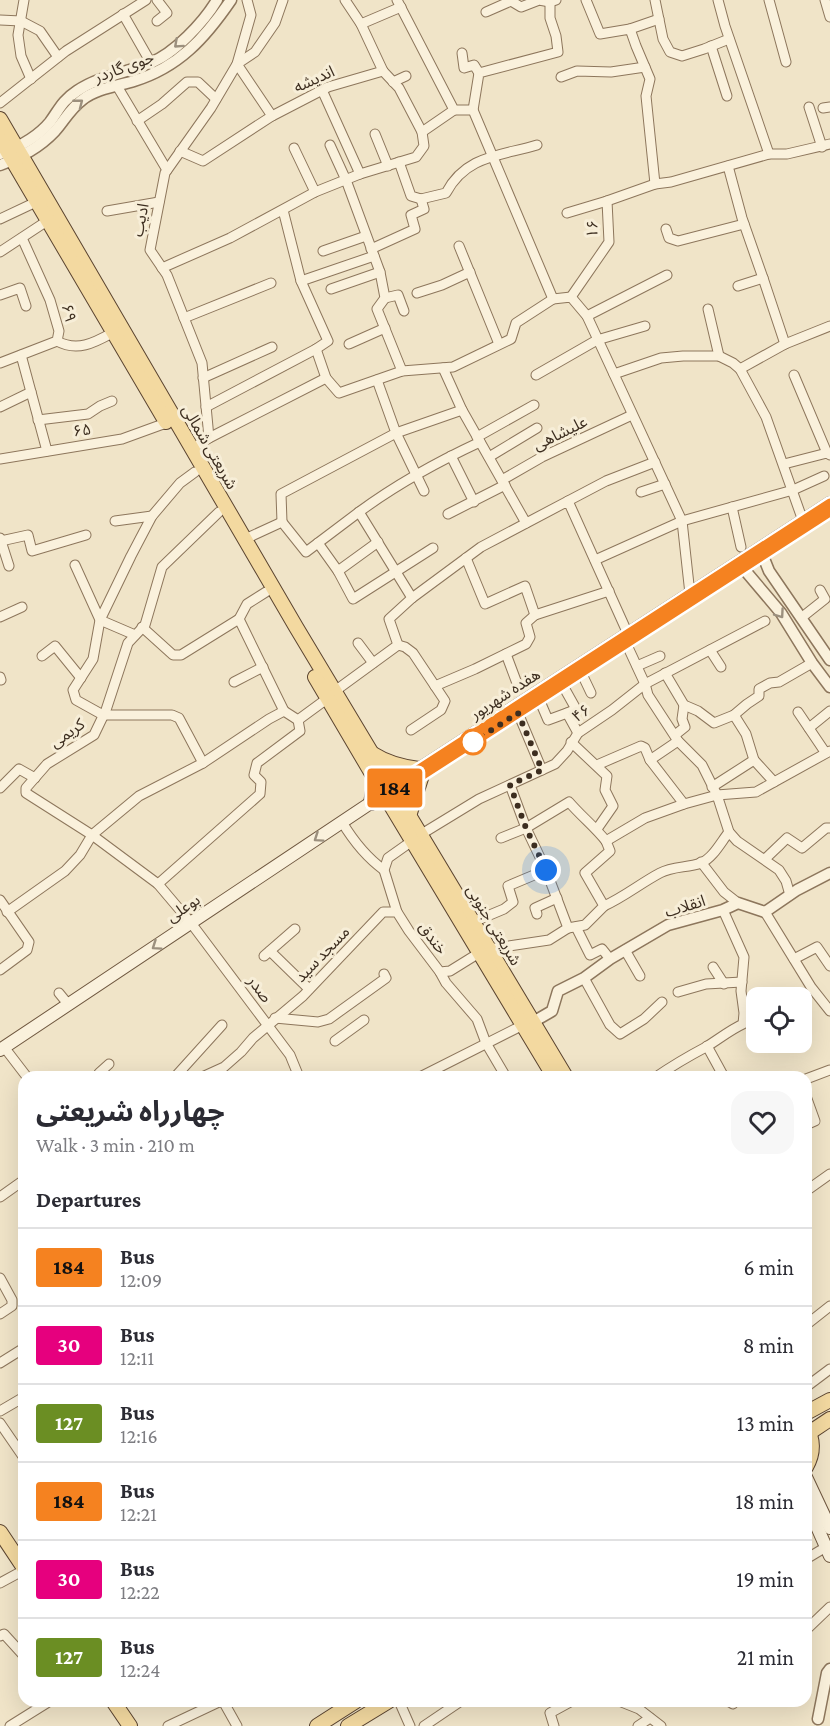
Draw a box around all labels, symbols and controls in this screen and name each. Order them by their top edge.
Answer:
one-way arrow [174,37,185,48]
street label: جوی گاردر [91,48,157,87]
street label: اندیشه [291,63,337,96]
one-way arrow [72,99,83,110]
street label: ادیب [128,202,152,238]
street label: ۱۶ [583,220,601,238]
street label: ۶۹ [59,302,79,324]
street label: شریعتی شمالی [178,402,241,493]
street label: علیشاهی [530,413,590,454]
street label: ۶۵ [72,420,92,440]
one-way arrow [773,607,784,618]
street label: هفده شهریور [466,665,544,724]
street label: ۴۶ [569,701,593,725]
street label: کریمی [46,715,88,752]
unlabelled marker [460,729,486,755]
line badge: 184 [360,768,430,808]
text: 184 [379,776,411,800]
one-way arrow [314,831,324,843]
your location [531,855,561,885]
street label: شریعتی جنوبی [462,882,525,969]
street label: بوعلی [163,891,203,926]
street label: انقلاب [663,892,707,921]
street label: خندق [415,919,451,958]
street label: مسجد سید [291,923,353,985]
one-way arrow [151,939,162,950]
street label: صدر [243,972,275,1006]
map controls [746,987,812,1053]
button: locate [746,987,812,1053]
button: heart [731,1091,794,1154]
text: چهارراه شریعتی [36,1096,225,1127]
text: Walk · 3 min · 210 m [36,1134,195,1156]
text: Departures [36,1187,141,1212]
text: Bus [120,1244,154,1269]
text: 184 [53,1255,85,1279]
text: 6 min [743,1255,794,1280]
text: 12:09 [120,1269,162,1291]
text: Bus [120,1322,154,1347]
text: 30 [57,1333,81,1357]
text: 8 min [743,1333,794,1358]
text: 12:11 [120,1347,154,1369]
text: Bus [120,1400,154,1425]
text: 127 [55,1411,83,1435]
text: 13 min [737,1411,794,1436]
text: 12:16 [120,1425,158,1447]
text: Bus [120,1478,154,1503]
text: 184 [53,1489,85,1513]
text: 18 min [735,1489,794,1514]
text: 12:21 [120,1503,157,1525]
text: Bus [120,1556,154,1581]
text: 30 [57,1567,81,1591]
text: 19 min [736,1567,794,1592]
text: 12:22 [120,1581,160,1603]
text: Bus [120,1634,154,1659]
text: 127 [55,1645,83,1669]
text: 21 min [737,1645,794,1670]
text: 12:24 [120,1659,161,1681]

